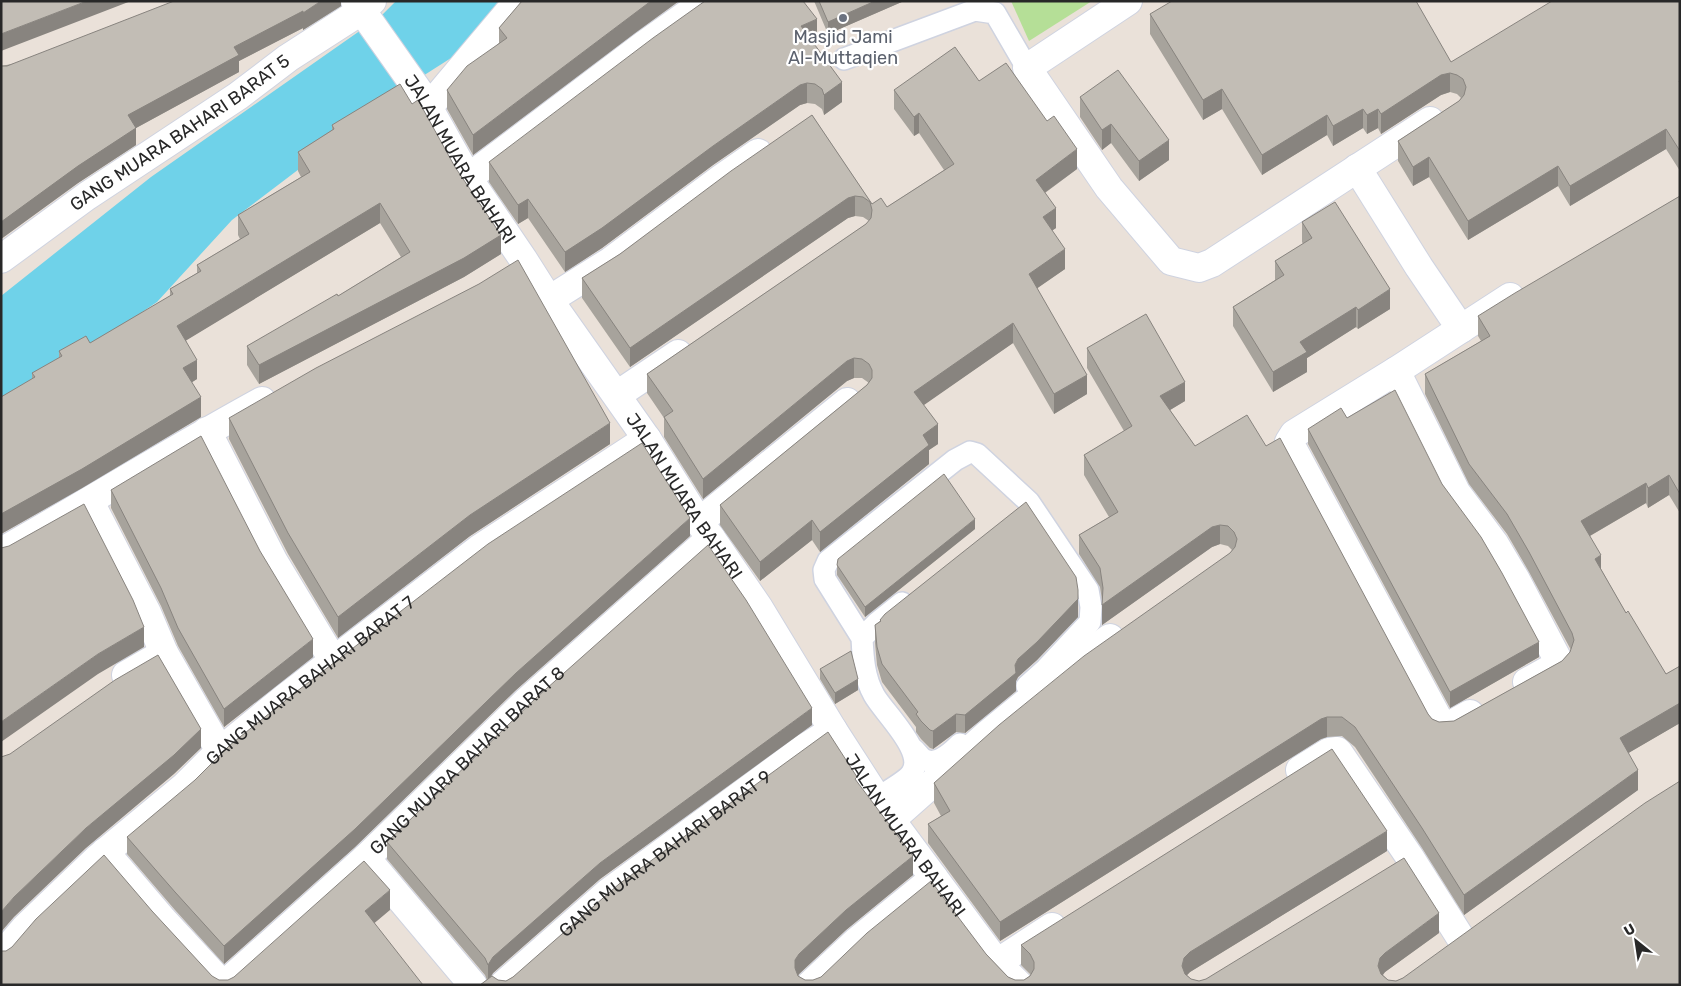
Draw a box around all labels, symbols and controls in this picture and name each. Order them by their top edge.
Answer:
marker: Masjid Jami Al-Muttaqien [837,12,849,24]
place label: Masjid Jami Al-Muttaqien [788,26,898,69]
street label: GANG MUARA BAHARI BARAT 5 [66,50,294,216]
street label: JALAN MUARA BAHARI [399,70,520,248]
street label: JALAN MUARA BAHARI [621,409,747,583]
street label: GANG MUARA BAHARI BARAT 7 [201,591,419,770]
street label: GANG MUARA BAHARI BARAT 8 [365,662,569,859]
street label: JALAN MUARA BAHARI [840,750,970,921]
street label: GANG MUARA BAHARI BARAT 9 [555,765,776,942]
north arrow [1611,916,1661,966]
text: U [1621,920,1638,940]

